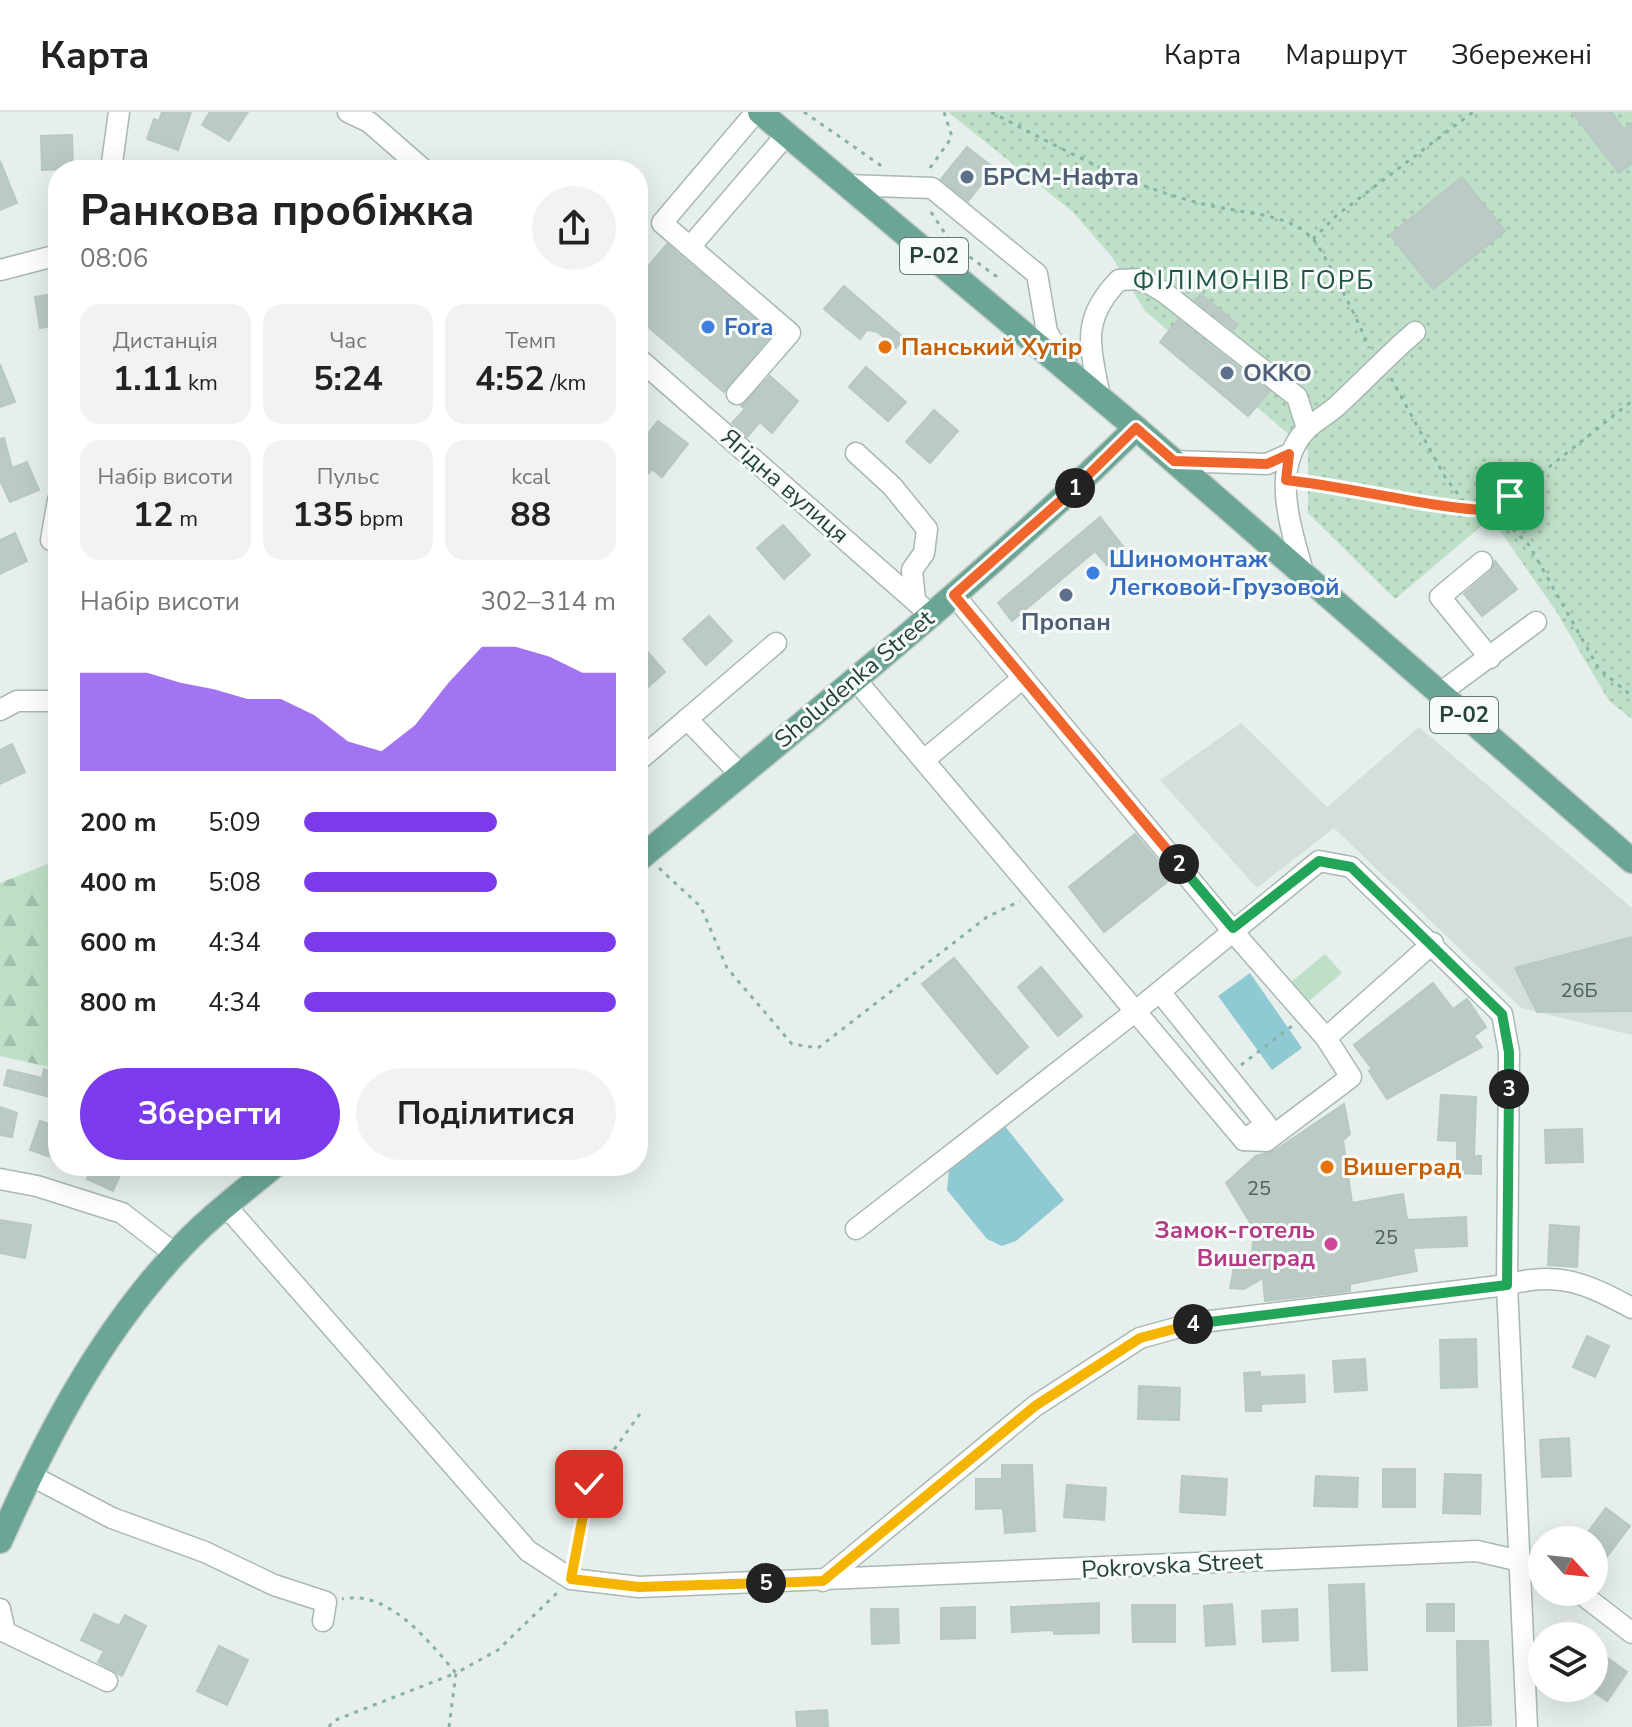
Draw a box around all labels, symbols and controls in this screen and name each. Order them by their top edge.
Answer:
text: Карта [40,30,150,81]
text: Карта [1164,36,1241,74]
text: Маршрут [1285,36,1407,74]
text: Збережені [1451,36,1592,74]
place label: БРСМ-Нафта [983,161,1139,193]
marker: БРСМ-Нафта [958,168,976,186]
text: Ранкова пробіжка [80,181,475,241]
button: share [532,186,616,270]
road number: Р-02 [900,238,968,274]
text: 08:06 [80,241,148,276]
district label: ФІЛІМОНІВ ГОРБ [1133,263,1375,298]
place label: Fora [724,311,773,343]
marker: Fora [699,318,717,336]
text: Дистанція [113,326,218,356]
text: Час [329,326,367,356]
text: Темп [505,326,556,356]
place label: Панський Хутір [901,331,1083,363]
marker: Панський Хутір [876,338,894,356]
text: 1.11 [113,356,182,402]
text: 5:24 [313,356,383,402]
text: 4:52 [475,356,545,402]
place label: OKKO [1243,357,1312,389]
marker: OKKO [1218,364,1236,382]
text: km [182,368,218,398]
text: /km [545,368,586,398]
street label: Ягідна вулиця [714,422,856,550]
text: Набір висоти [98,462,233,492]
text: Пульс [317,462,379,492]
text: kcal [511,462,550,492]
pin [1476,462,1544,530]
pin: 1 [1055,468,1095,508]
text: 1 [1068,473,1082,503]
icon: arrive [1488,474,1532,518]
text: 12 [133,492,173,538]
text: 135 [292,492,354,538]
text: 88 [510,492,551,538]
text: m [173,504,198,534]
text: bpm [354,504,404,534]
place label: Шиномонтаж Легковой-Грузовой [1109,543,1339,603]
marker: Шиномонтаж Легковой-Грузовой [1084,564,1102,582]
text: Набір висоти [80,584,240,619]
text: 302–314 m [480,584,616,619]
marker: Пропан [1057,586,1075,604]
street label: Sholudenka Street [768,602,941,755]
place label: Пропан [1021,606,1111,638]
road number: Р-02 [1430,697,1498,733]
text: 200 m [80,805,157,840]
text: 5:09 [208,805,261,840]
pin: 2 [1159,844,1199,884]
text: 2 [1172,849,1186,879]
text: 400 m [80,865,157,900]
text: 5:08 [208,865,261,900]
text: 600 m [80,925,157,960]
text: 4:34 [208,925,261,960]
house number: 26Б [1560,977,1598,1004]
text: 800 m [80,985,157,1020]
text: 4:34 [208,985,261,1020]
button: Зберегти [80,1068,340,1160]
button: Поділитися [356,1068,616,1160]
pin: 3 [1489,1069,1529,1109]
text: 3 [1502,1074,1516,1104]
place label: Вишеград [1343,1151,1461,1183]
marker: Вишеград [1318,1158,1336,1176]
house number: 25 [1247,1175,1271,1202]
place label: Замок-готель Вишеград [1155,1214,1315,1274]
house number: 25 [1374,1224,1398,1251]
marker: Замок-готель Вишеград [1322,1235,1340,1253]
pin: 4 [1173,1304,1213,1344]
text: 4 [1186,1309,1200,1339]
pin [555,1450,623,1518]
icon: check [567,1462,611,1506]
north arrow [1528,1526,1608,1606]
map controls [1528,1526,1608,1702]
street label: Pokrovska Street [1081,1544,1264,1586]
pin: 5 [746,1563,786,1603]
text: 5 [759,1568,773,1598]
button: layers [1528,1622,1608,1702]

